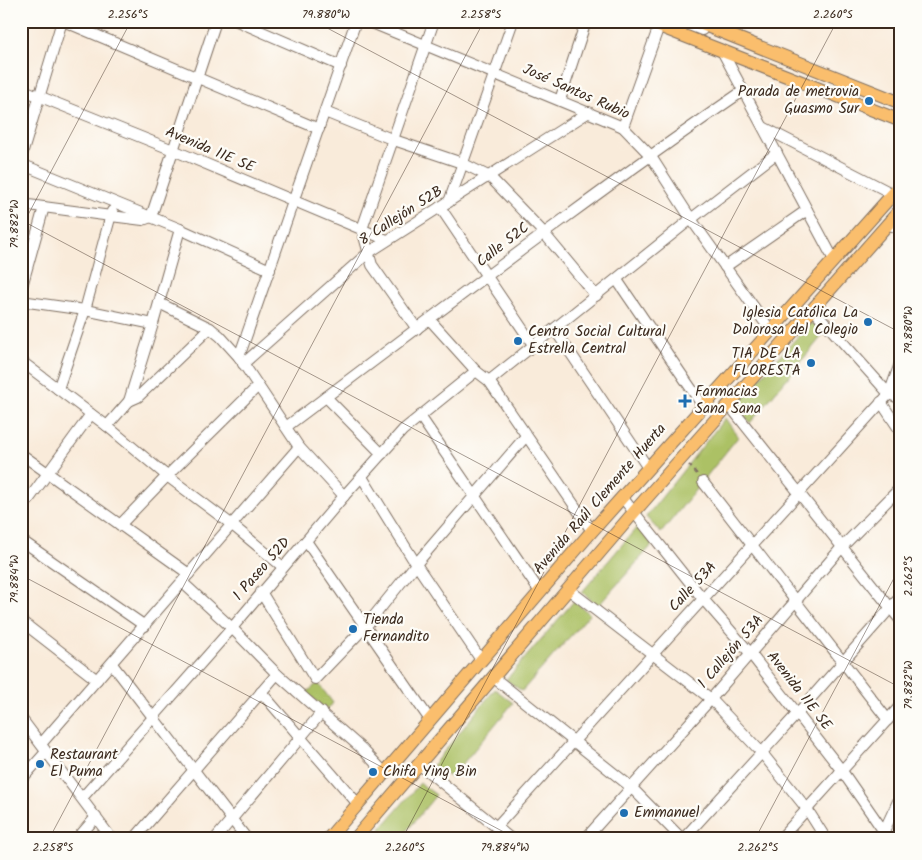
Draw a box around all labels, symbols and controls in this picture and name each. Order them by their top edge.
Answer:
text: 2.256°S [108,5,149,24]
text: 79.880°W [302,5,350,24]
text: 2.258°S [461,5,502,24]
text: 2.260°S [813,5,854,24]
street label: José Santos Rubio [519,58,634,126]
place label: Parada de metrovia Guasmo Sur [738,80,860,121]
marker: Parada de metrovia Guasmo Sur [863,95,875,107]
street label: Avenida 11E SE [161,120,260,180]
street label: 8 Callejón 52B [354,180,448,252]
text: 79.882°W [5,199,24,249]
street label: Calle 52C [471,216,535,274]
place label: Iglesia Católica La Dolorosa del Colegio [732,301,858,342]
text: 79.880°W [899,306,918,354]
marker: Iglesia Católica La Dolorosa del Colegio [862,316,874,328]
place label: Centro Social Cultural Estrella Central [528,320,666,361]
marker: Centro Social Cultural Estrella Central [512,335,524,347]
place label: TIA DE LA FLORESTA [731,342,801,383]
marker: TIA DE LA FLORESTA [805,357,817,369]
place label: Farmacias Sana Sana [695,380,761,421]
marker: Farmacias Sana Sana [679,395,691,407]
street label: Avenida Raúl Clemente Huerta [527,418,673,580]
street label: 1 Paseo 52D [227,531,297,606]
text: 79.884°W [5,555,24,603]
text: 2.262°S [899,555,918,596]
street label: Calle 53A [663,556,723,618]
place label: Tienda Fernandito [363,608,429,649]
street label: 1 Callejón 53A [692,610,770,694]
marker: Tienda Fernandito [347,623,359,635]
street label: Avenida 11E SE [760,646,839,737]
text: 79.882°W [899,660,918,710]
place label: Restaurant El Puma [50,743,118,784]
marker: Restaurant El Puma [34,758,46,770]
place label: Chifa Ying Bin [383,760,477,784]
marker: Chifa Ying Bin [367,766,379,778]
place label: Emmanuel [634,801,700,825]
marker: Emmanuel [618,807,630,819]
text: 2.258°S [33,838,74,857]
text: 2.260°S [385,838,426,857]
text: 79.884°W [481,838,529,857]
text: 2.262°S [738,838,779,857]

